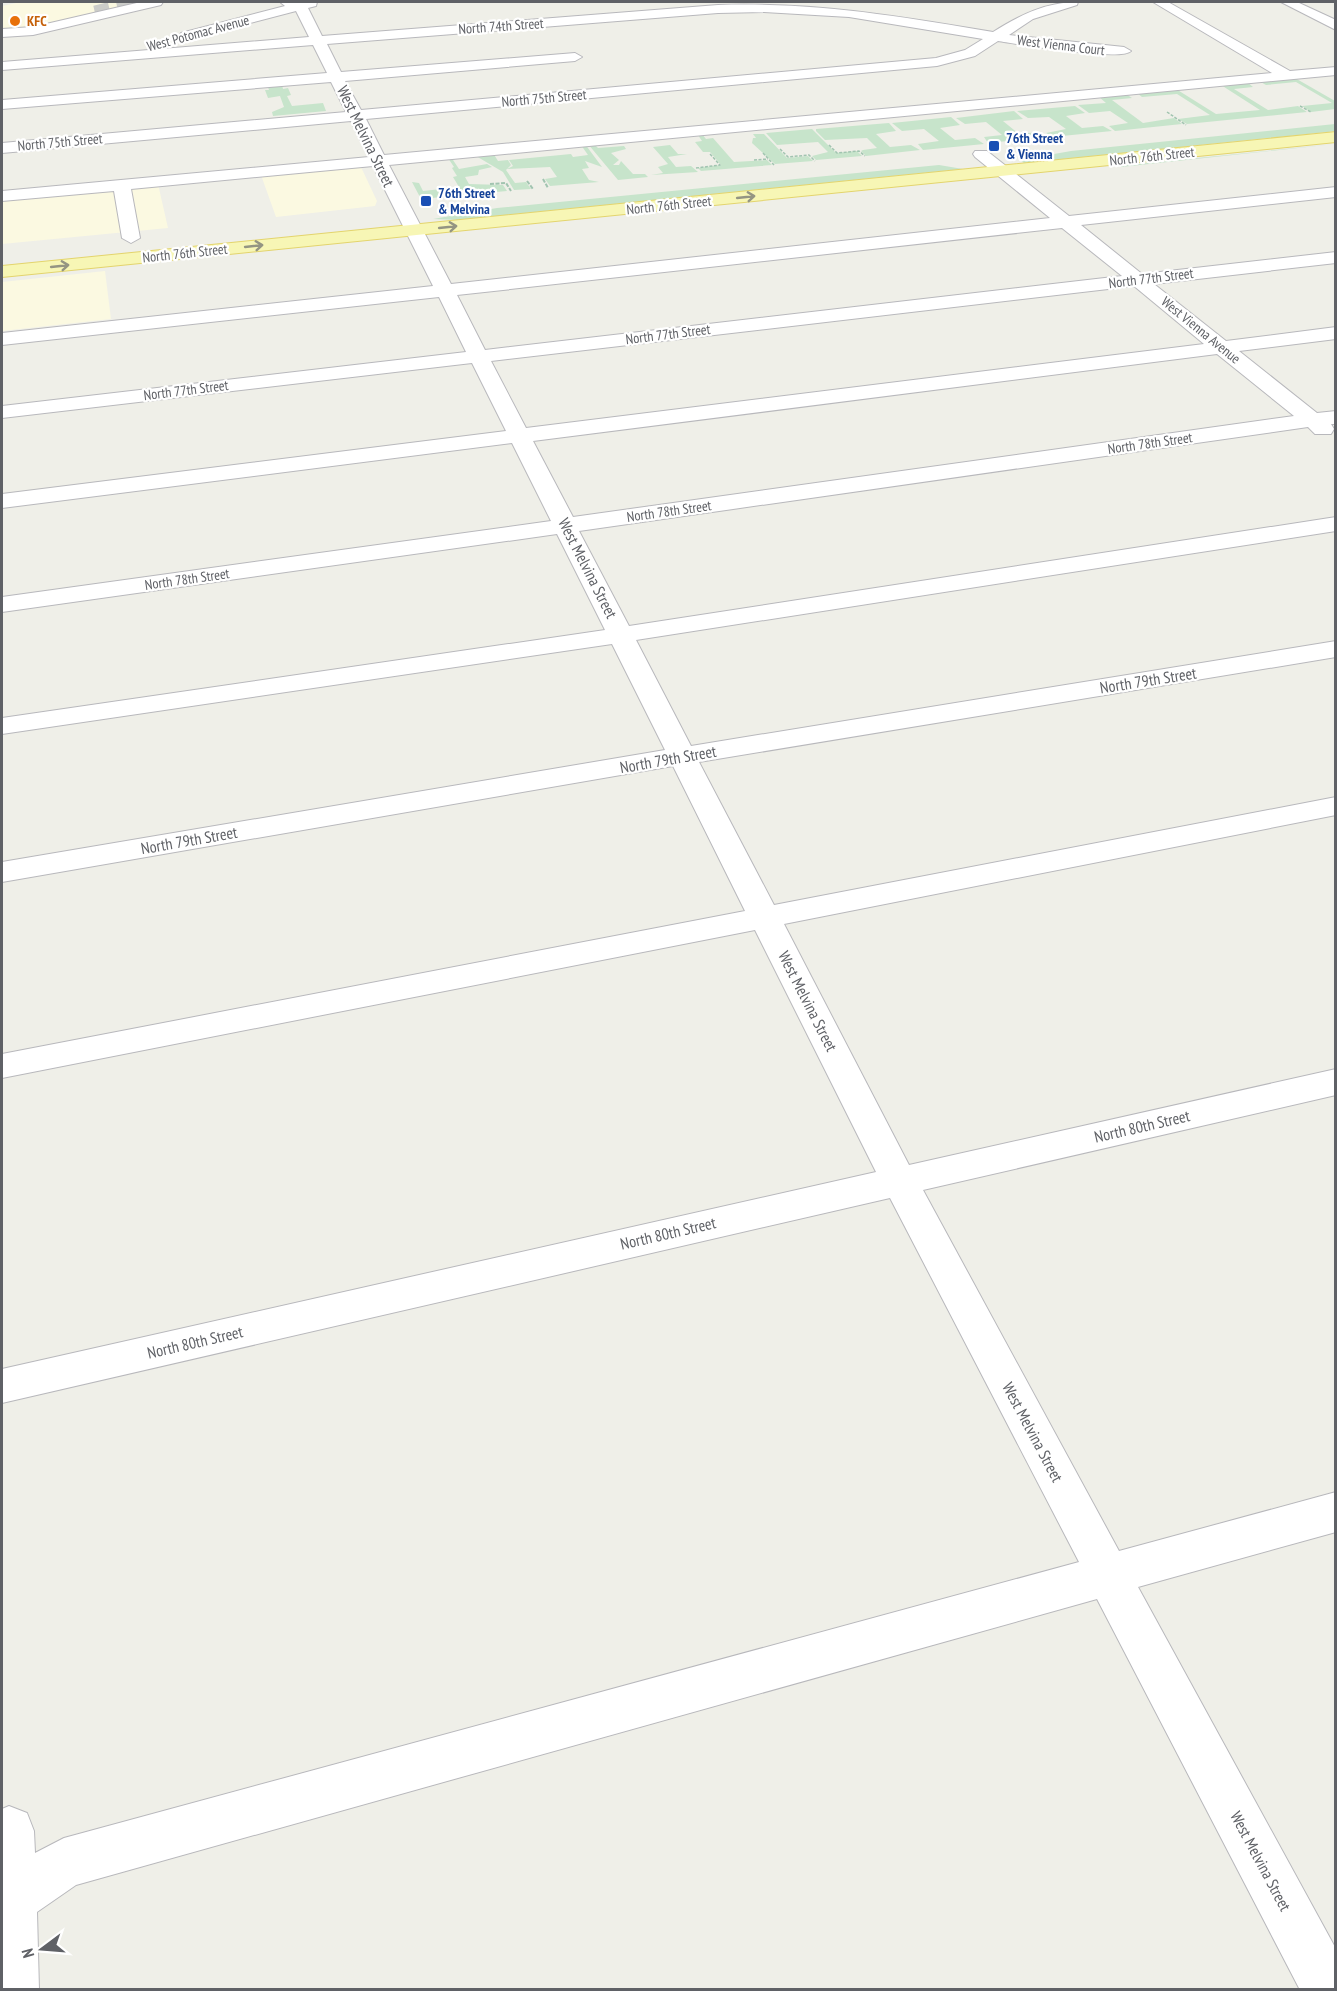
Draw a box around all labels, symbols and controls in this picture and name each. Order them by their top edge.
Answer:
street label: West Potomac Avenue [145,11,251,55]
place label: KFC [27,12,47,30]
marker: KFC [8,14,22,28]
street label: North 74th Street [458,14,544,38]
street label: West Vienna Court [1016,31,1106,59]
street label: West Melvina Street [333,82,399,190]
street label: North 75th Street [501,85,587,111]
street label: North 75th Street [17,129,103,155]
place label: 76th Street & Vienna [1006,129,1063,163]
marker: 76th Street & Vienna [987,139,1001,153]
street label: North 76th Street [1109,143,1195,169]
place label: 76th Street & Melvina [438,184,495,218]
one-way arrow [736,191,756,202]
street label: North 76th Street [626,192,712,218]
marker: 76th Street & Melvina [419,194,433,208]
one-way arrow [437,221,457,232]
street label: North 76th Street [142,240,228,266]
one-way arrow [243,240,263,251]
one-way arrow [49,260,69,271]
street label: North 77th Street [1108,264,1195,292]
street label: West Vienna Avenue [1158,292,1245,368]
street label: North 77th Street [625,320,712,348]
street label: North 77th Street [143,376,230,404]
street label: North 78th Street [1107,428,1194,458]
street label: North 78th Street [626,496,713,526]
street label: West Melvina Street [554,514,622,622]
street label: North 78th Street [144,564,231,594]
street label: North 79th Street [1098,662,1198,698]
street label: North 79th Street [618,741,718,777]
street label: North 79th Street [139,822,239,858]
street label: West Melvina Street [774,947,842,1055]
street label: North 80th Street [1092,1105,1192,1147]
street label: North 80th Street [618,1212,718,1254]
street label: North 80th Street [145,1321,245,1363]
street label: West Melvina Street [998,1379,1068,1486]
street label: West Melvina Street [1226,1808,1296,1915]
north arrow [12,1919,72,1979]
text: N [17,1946,38,1960]

